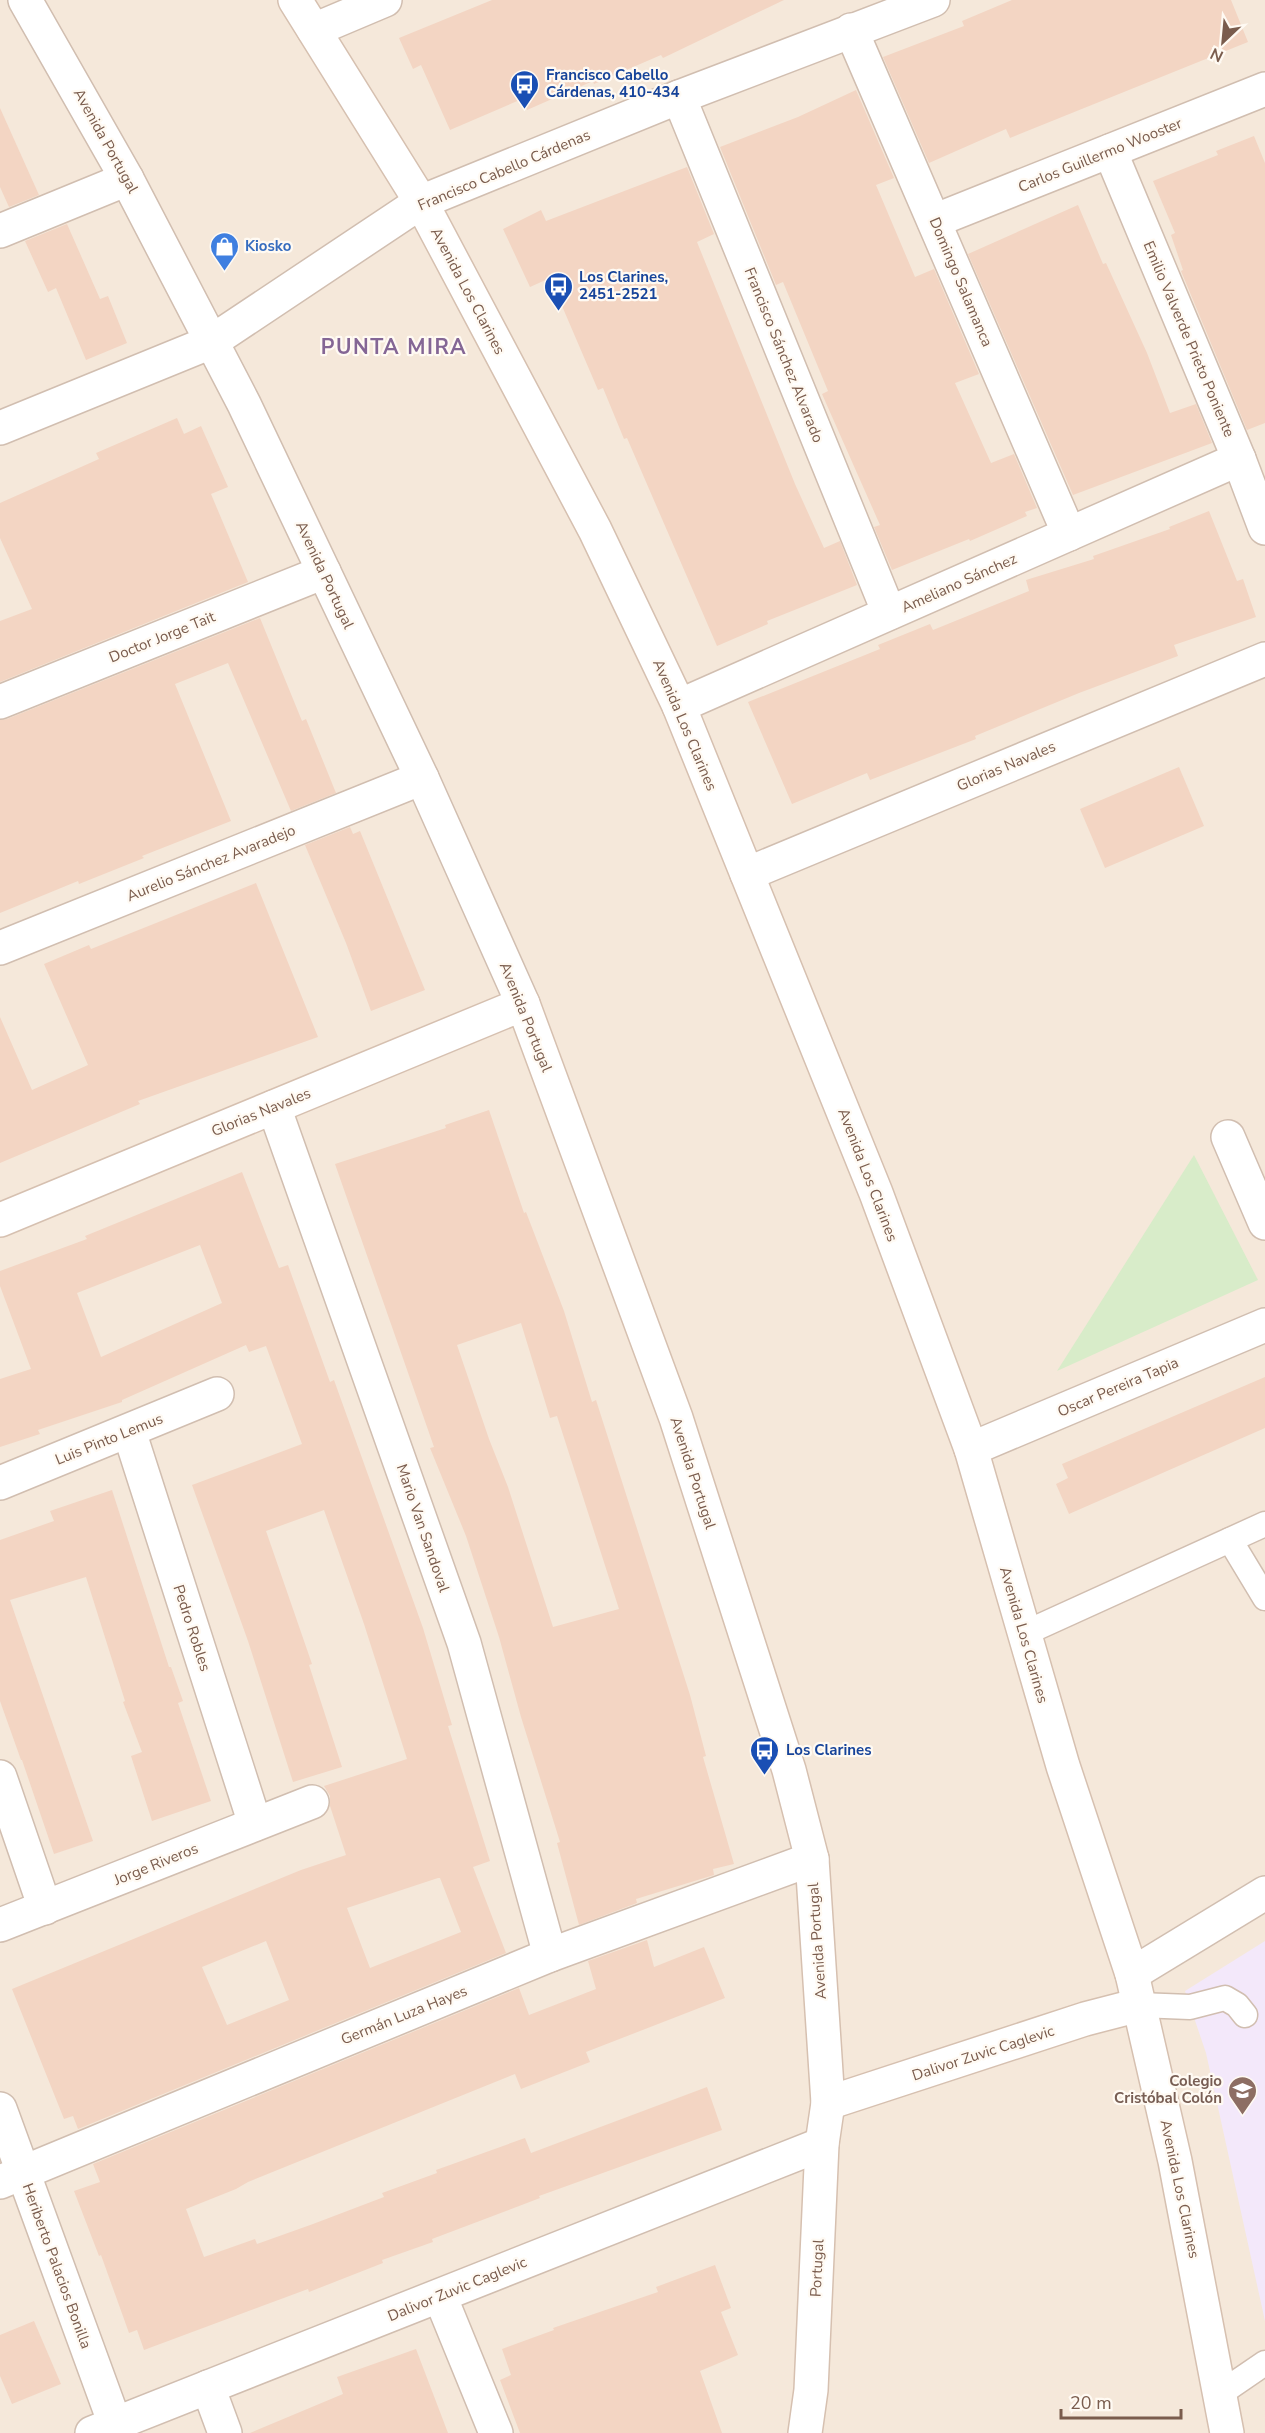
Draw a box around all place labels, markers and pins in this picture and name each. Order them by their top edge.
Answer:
place label: Francisco Cabello Cárdenas, 410-434 [546,65,680,102]
bus stop icon: Francisco Cabello Cárdenas, 410-434 [509,68,541,110]
shop icon: Kiosko [208,230,240,272]
place label: Kiosko [245,236,292,256]
place label: Los Clarines, 2451-2521 [579,267,668,304]
bus stop icon: Los Clarines, 2451-2521 [542,270,574,312]
bus stop icon: Los Clarines [749,1734,781,1776]
place label: Los Clarines [786,1740,871,1760]
place label: Colegio Cristóbal Colón [1114,2071,1222,2108]
school or university icon: Colegio Cristóbal Colón [1227,2074,1259,2116]

